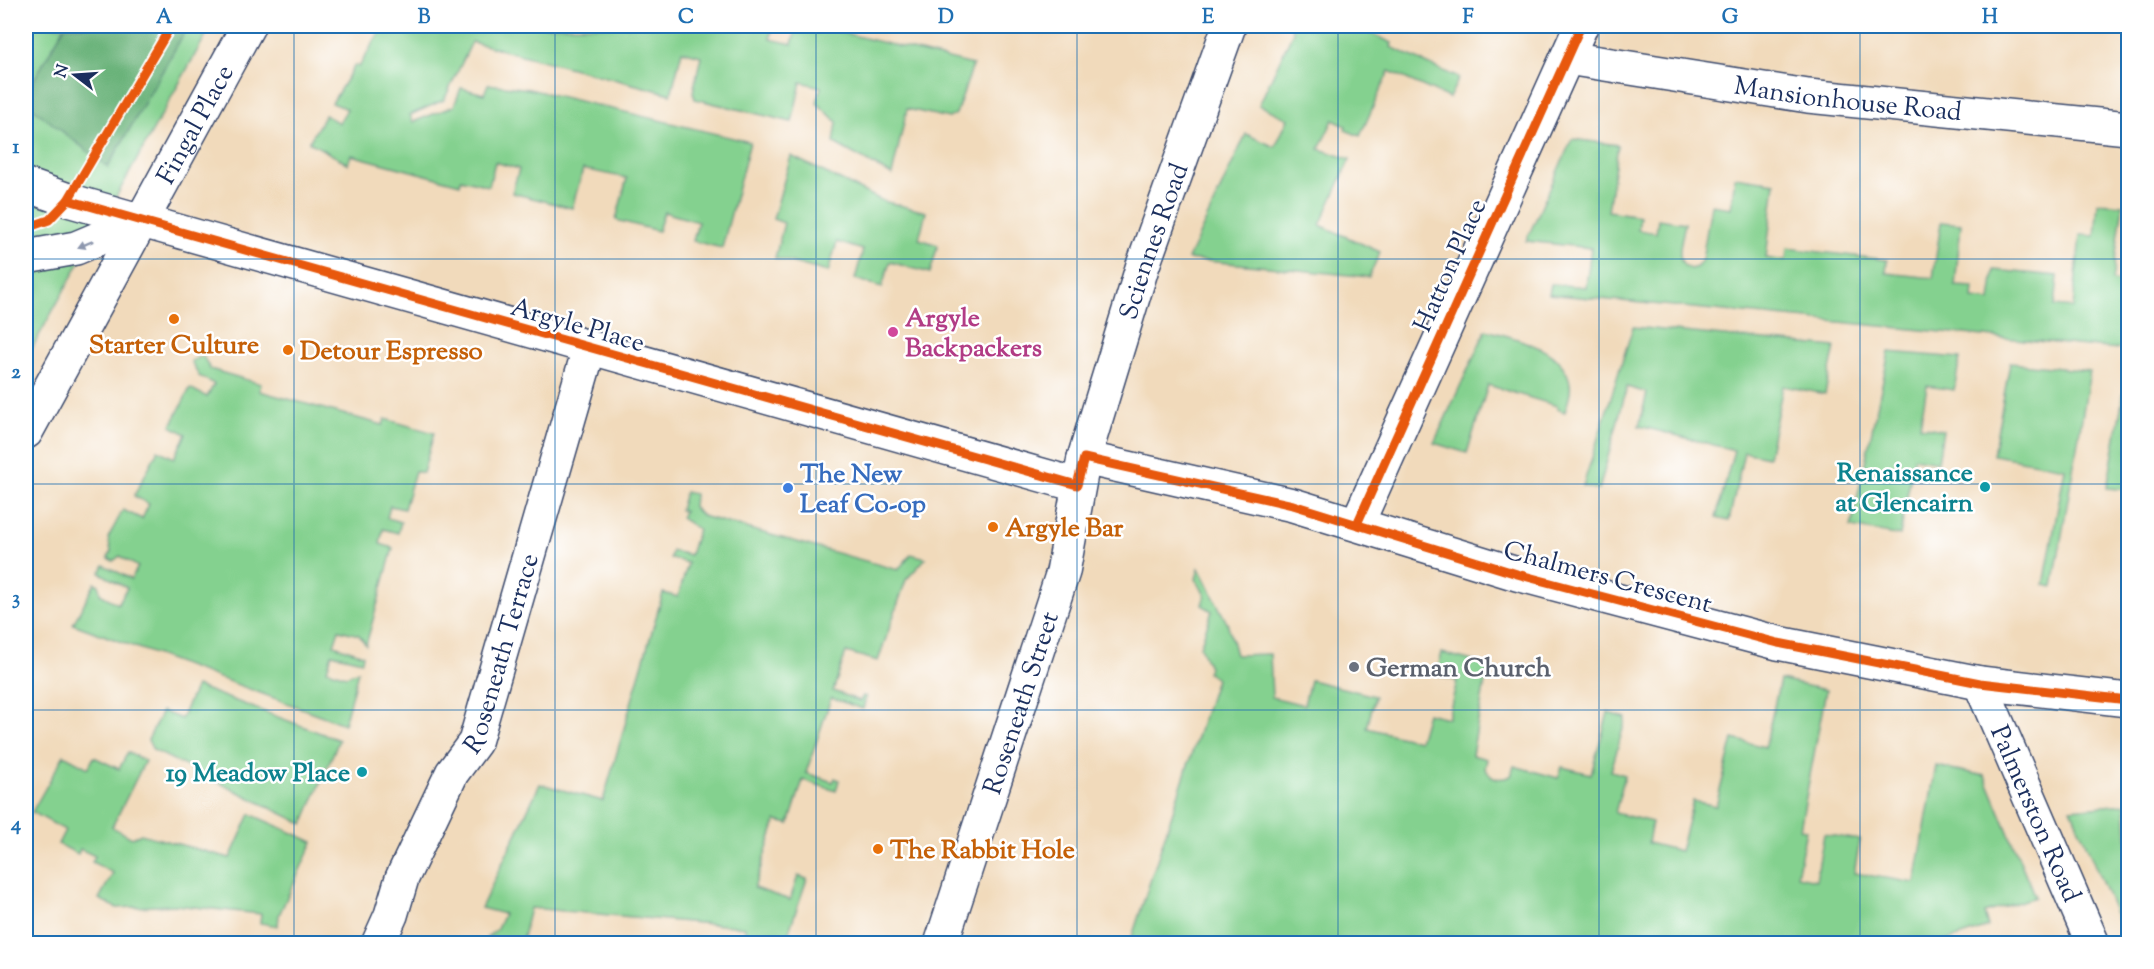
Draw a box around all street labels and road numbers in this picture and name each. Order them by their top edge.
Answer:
street label: Fingal Place [149,59,244,192]
street label: Mansionhouse Road [1731,69,1964,132]
street label: Sciennes Road [1111,158,1199,325]
street label: Hatton Place [1405,193,1497,339]
street label: Argyle Place [506,290,649,363]
street label: Chalmers Crescent [1499,533,1716,624]
street label: Roseneath Terrace [456,549,550,763]
street label: Roseneath Street [975,607,1070,800]
street label: Palmerston Road [1980,720,2089,909]

